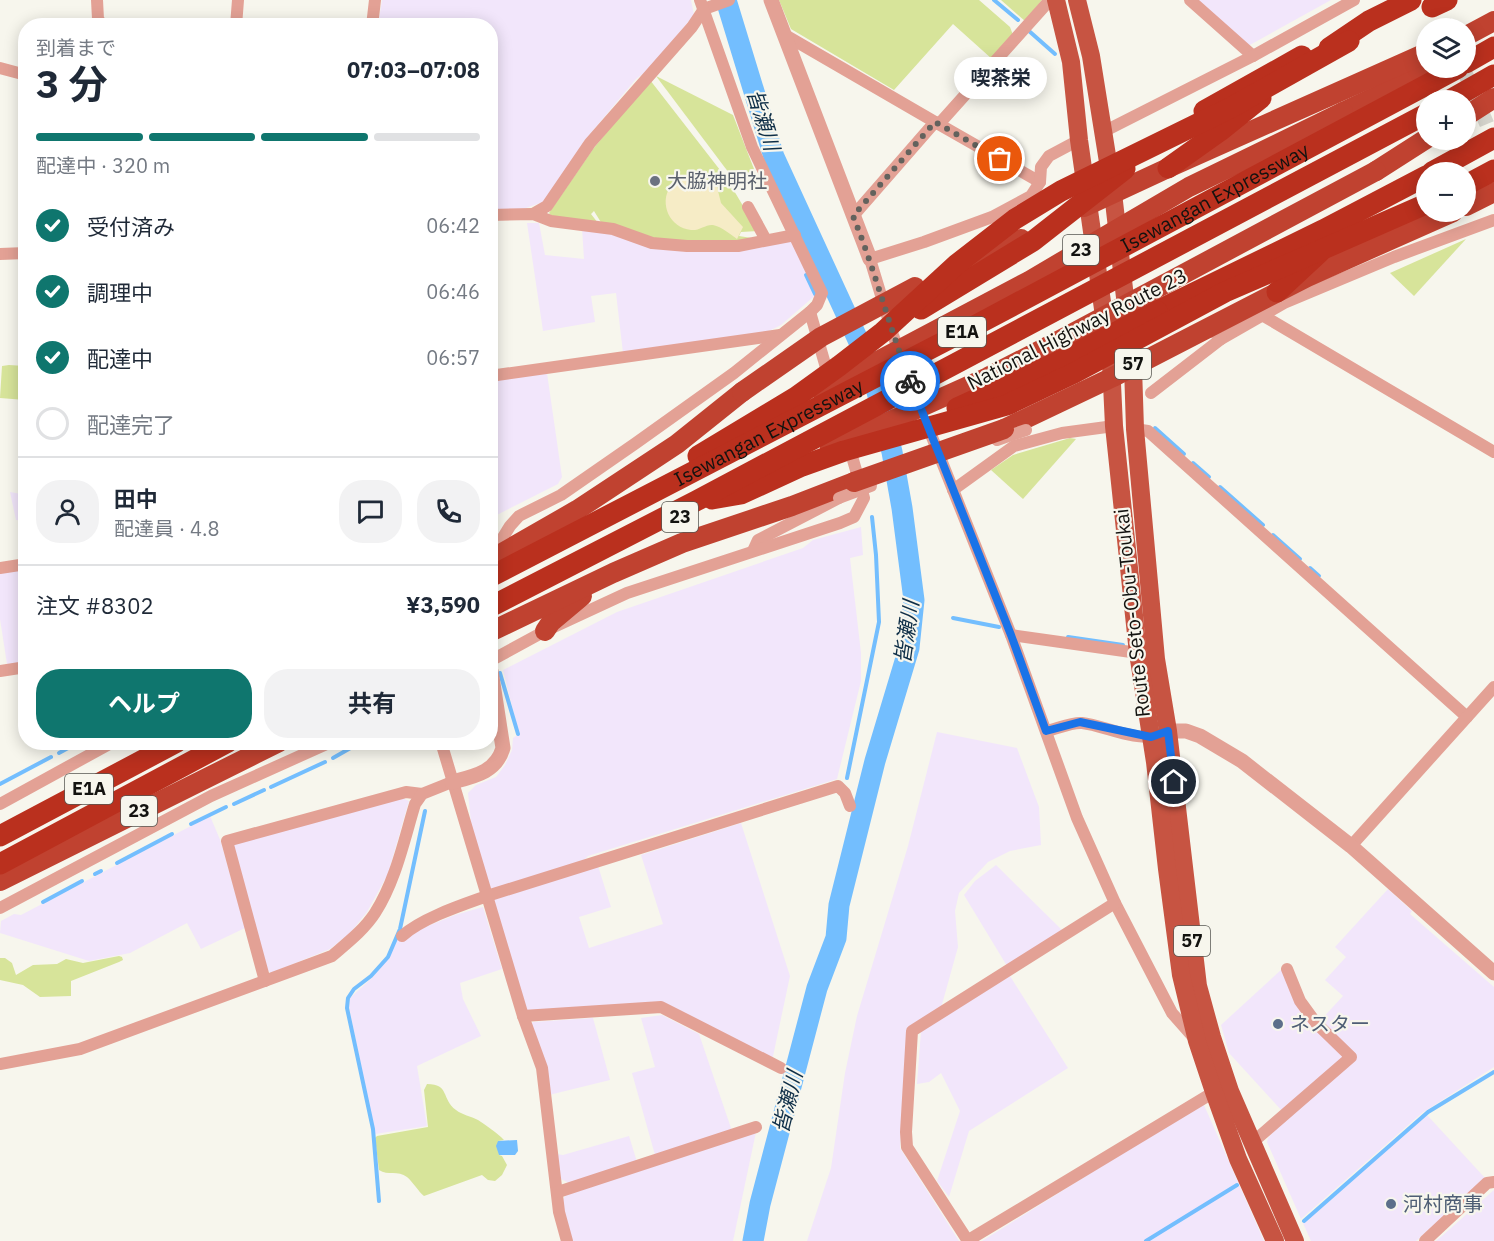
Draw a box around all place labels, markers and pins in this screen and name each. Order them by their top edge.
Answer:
callout: 喫茶栄 [954,57,1046,99]
pin [974,133,1025,184]
place label: 大脇神明社 [667,167,767,194]
marker: 大脇神明社 [648,174,662,188]
pin [1148,756,1199,807]
place label: ネスター [1290,1010,1370,1037]
marker: ネスター [1271,1017,1285,1031]
place label: 河村商事 [1403,1190,1483,1217]
marker: 河村商事 [1384,1197,1398,1211]

